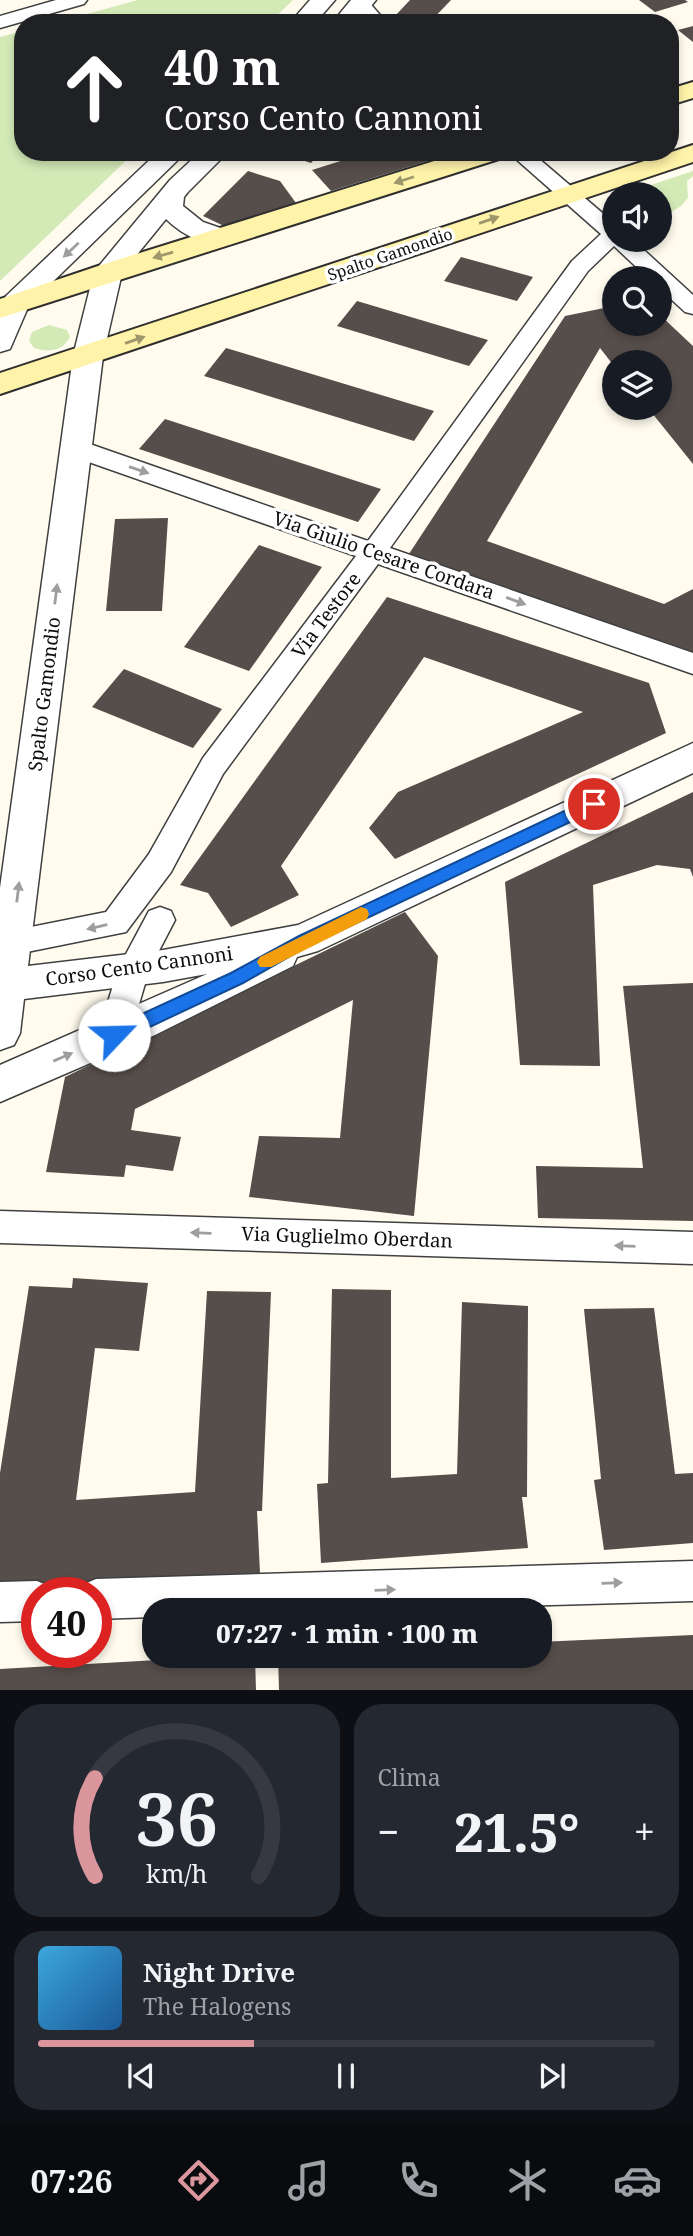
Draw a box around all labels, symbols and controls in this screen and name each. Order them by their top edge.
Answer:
text: 40 m [164,33,280,99]
icon: ahead [49,42,140,133]
text: Corso Cento Cannoni [164,96,482,139]
one-way arrow [393,176,414,186]
map controls [602,182,672,420]
button: sound [602,182,672,252]
one-way arrow [479,214,500,225]
street label: Spalto Gamondio [325,222,455,286]
one-way arrow [63,242,80,258]
one-way arrow [153,251,174,261]
button: search [602,266,672,336]
one-way arrow [124,334,145,345]
button: layers [602,350,672,420]
one-way arrow [129,465,150,476]
street label: Via Giulio Cesare Cordara [270,505,498,605]
street label: Via Testore [285,567,367,663]
one-way arrow [51,582,62,604]
one-way arrow [506,596,527,607]
street label: Spalto Gamondio [22,615,66,773]
pin [564,774,624,834]
icon: arrive [575,785,613,823]
one-way arrow [13,881,24,903]
one-way arrow [86,921,108,932]
street label: Corso Cento Cannoni [44,940,234,992]
position arrow [77,998,151,1072]
one-way arrow [52,1051,73,1062]
street label: Via Guglielmo Oberdan [241,1220,453,1254]
one-way arrow [190,1228,212,1239]
one-way arrow [614,1240,636,1251]
speed limit sign: 40 [21,1577,112,1668]
one-way arrow [602,1578,624,1589]
one-way arrow [374,1585,396,1596]
text: 07:27 · 1 min · 100 m [216,1615,478,1651]
text: Clima [378,1761,441,1793]
text: 36 [136,1769,218,1868]
text: 21.5° [454,1796,579,1867]
text: − [378,1805,400,1857]
text: + [634,1805,655,1857]
text: km/h [146,1856,208,1890]
text: Night Drive [143,1954,295,1990]
text: The Halogens [143,1990,291,2022]
icon: previous [122,2057,160,2095]
icon: pause [327,2057,365,2095]
icon: next [533,2057,571,2095]
icon: directions [174,2156,223,2205]
icon: music [284,2156,333,2205]
icon: phone [394,2156,443,2205]
icon: climate [503,2156,552,2205]
icon: car [613,2156,662,2205]
text: 07:26 [30,2159,113,2202]

